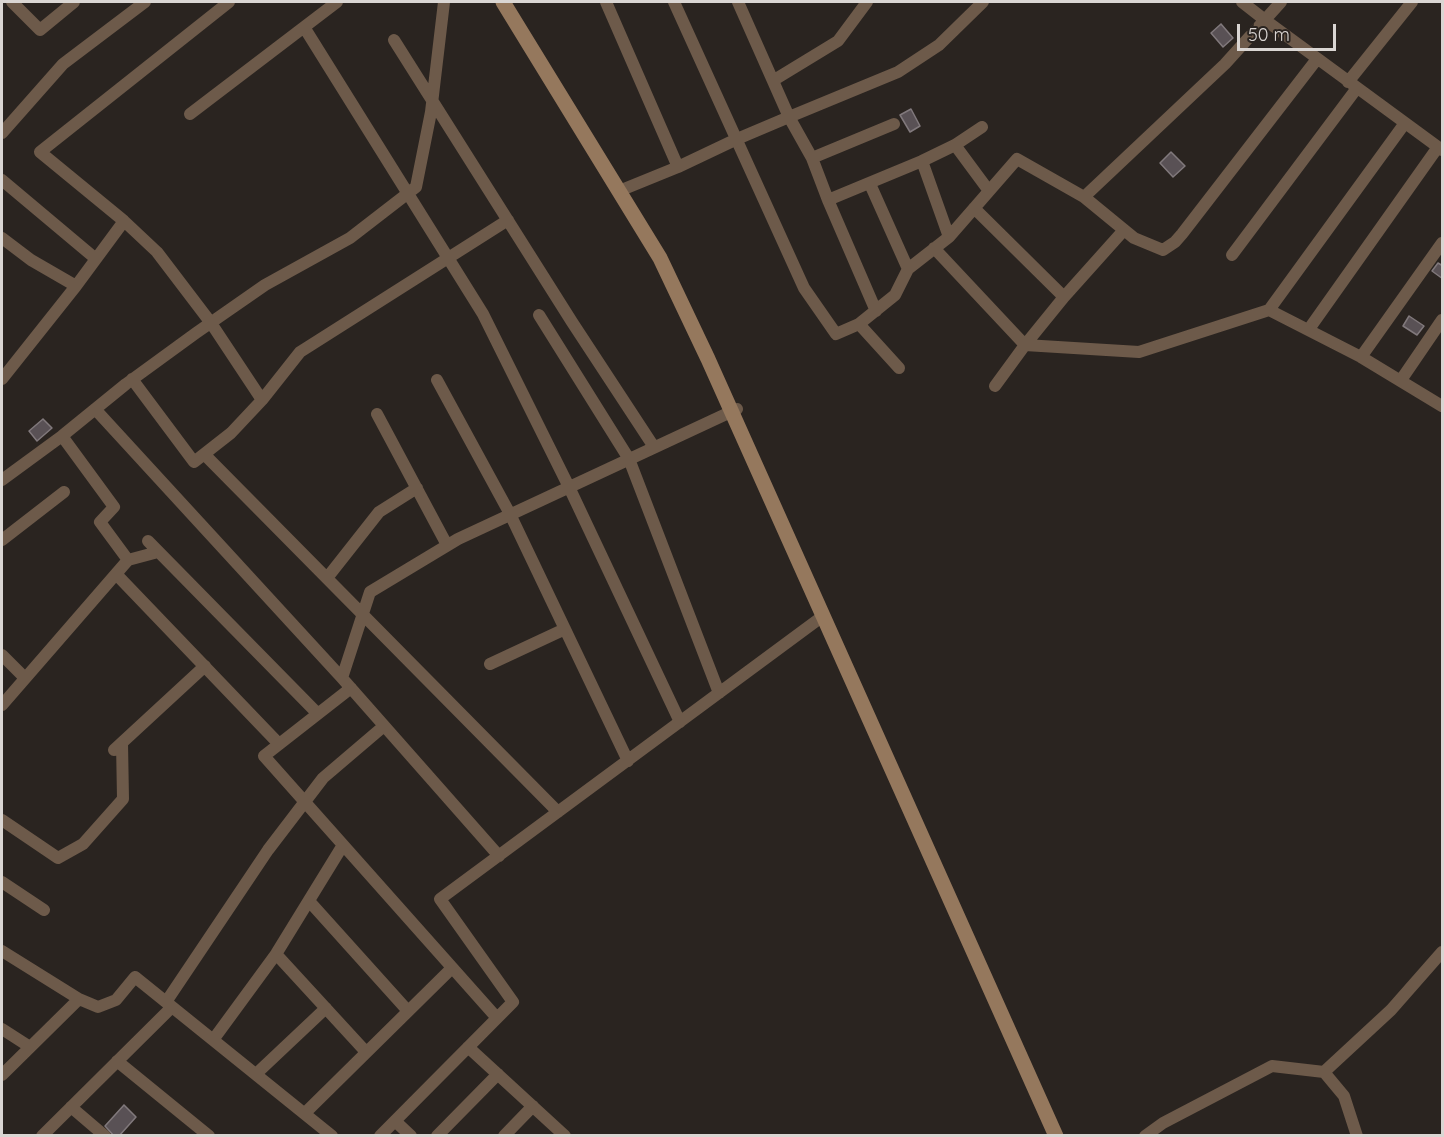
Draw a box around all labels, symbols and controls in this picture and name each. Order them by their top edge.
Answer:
scale bar [1240,12,1339,50]
text: 50 m [1248,23,1290,46]

